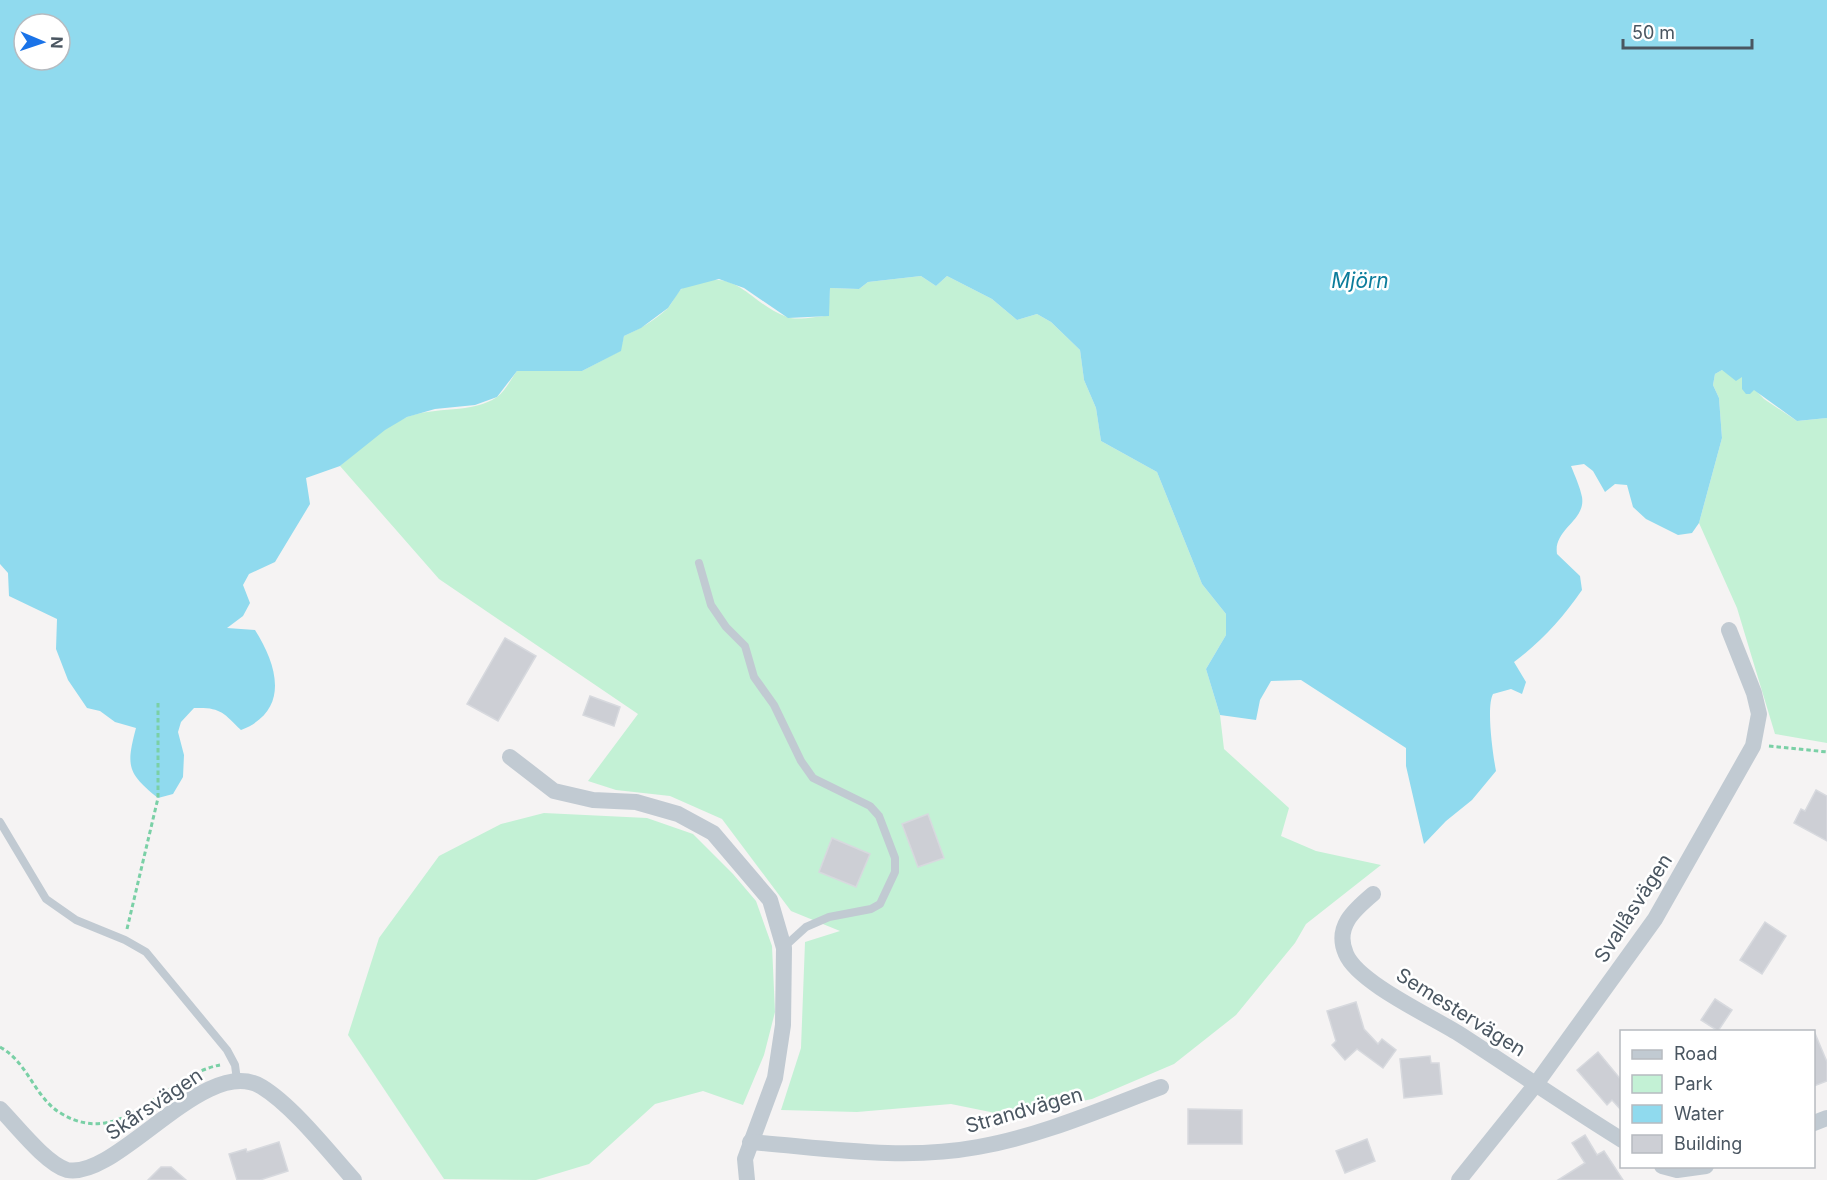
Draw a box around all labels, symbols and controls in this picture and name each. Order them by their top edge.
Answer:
north arrow [12,12,72,72]
scale bar [1623,12,1752,50]
text: 50 m [1632,22,1675,43]
text: N [47,36,67,49]
water label: Mjörn [1331,268,1389,293]
street label: Svallåsvägen [1589,849,1677,967]
street label: Semestervägen [1392,963,1530,1061]
legend [1620,1030,1815,1168]
text: Road [1674,1043,1717,1064]
street label: Skårsvägen [101,1063,207,1145]
text: Park [1674,1073,1713,1094]
street label: Strandvägen [963,1082,1085,1138]
text: Water [1674,1103,1724,1124]
text: Building [1674,1133,1742,1154]

